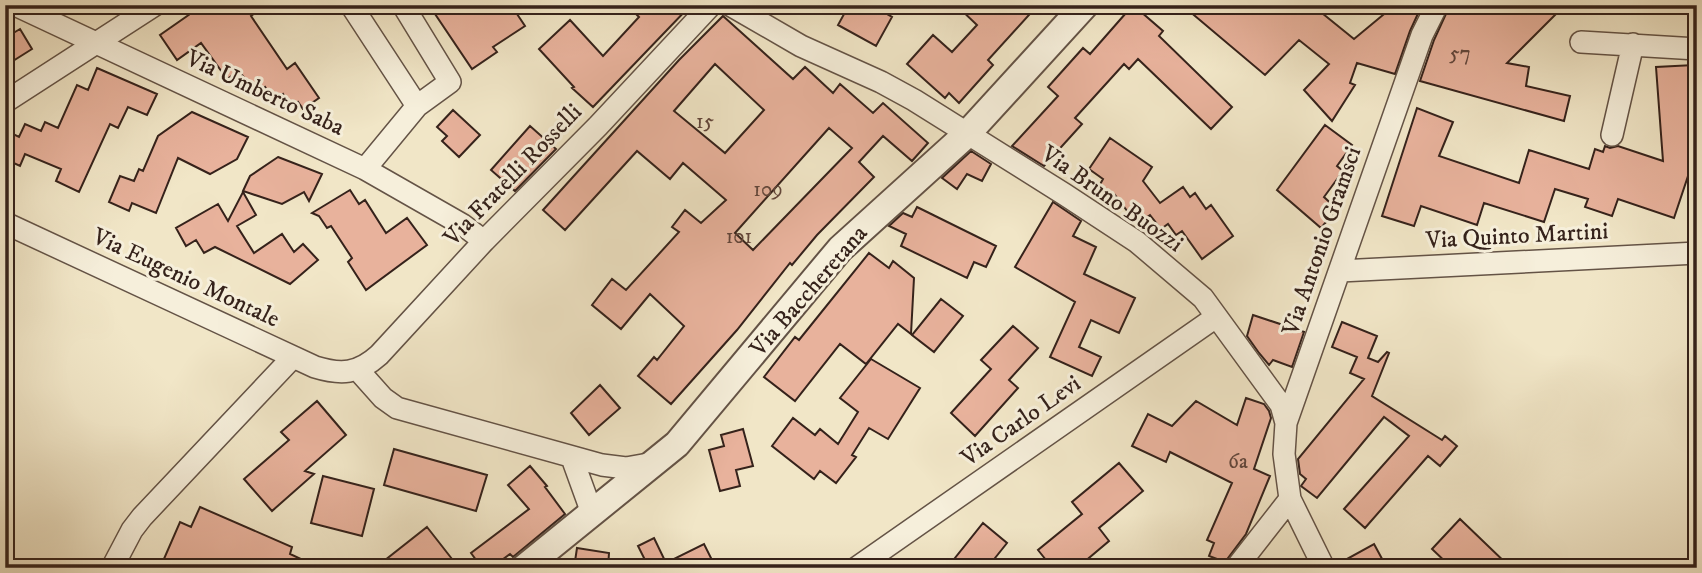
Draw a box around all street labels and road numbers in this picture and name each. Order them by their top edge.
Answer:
street label: Via Umberto Saba [180,43,350,143]
street label: Via Fratelli Rosselli [437,97,589,253]
street label: Via Bruno Buozzi [1034,138,1189,259]
street label: Via Antonio Gramsci [1275,143,1368,340]
street label: Via Quinto Martini [1424,216,1609,256]
street label: Via Baccheretana [743,218,875,364]
street label: Via Eugenio Montale [87,221,284,334]
street label: Via Carlo Levi [954,369,1087,474]

